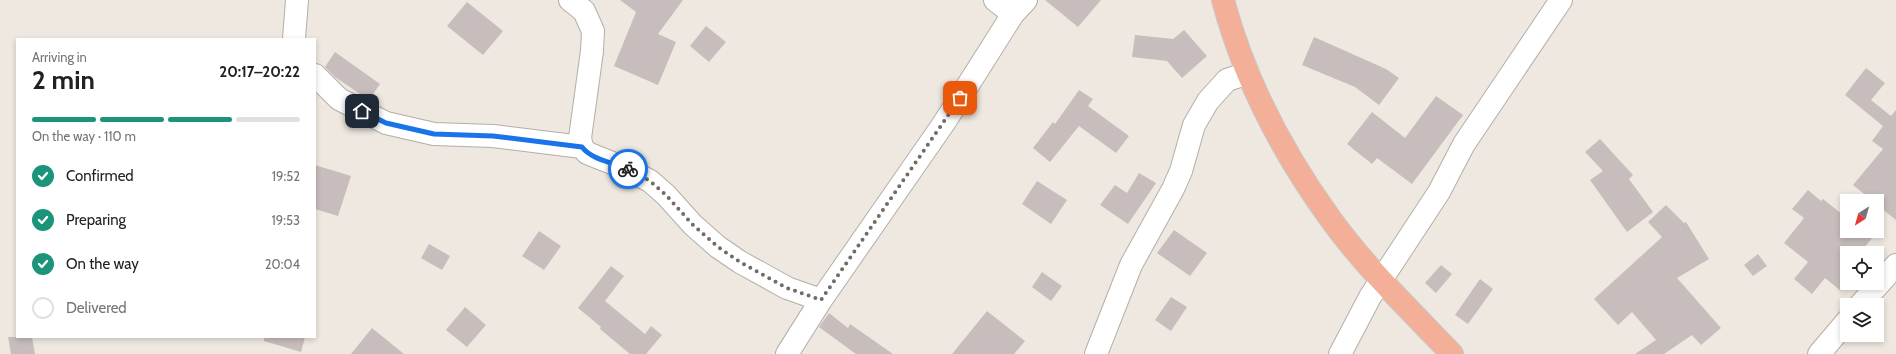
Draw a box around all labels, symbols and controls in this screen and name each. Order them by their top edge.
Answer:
text: Arriving in [32,49,87,65]
text: 20:17–20:22 [219,63,300,81]
text: 2 min [32,64,95,96]
pin [943,81,977,115]
icon: bag [949,87,971,109]
pin [345,94,379,128]
icon: home [351,100,373,122]
text: On the way · 110 m [32,128,136,144]
courier [608,149,648,189]
icon: bike [617,158,639,180]
icon: check [32,165,54,187]
text: Confirmed [66,167,134,185]
text: 19:52 [272,168,300,184]
north arrow [1840,194,1884,238]
map controls [1840,194,1884,342]
icon: check [32,209,54,231]
text: Preparing [66,211,126,229]
text: 19:53 [272,212,300,228]
button: locate [1840,246,1884,290]
icon: check [32,253,54,275]
text: On the way [66,255,139,273]
text: 20:04 [265,256,300,272]
button: layers [1840,298,1884,342]
text: Delivered [66,299,127,317]

